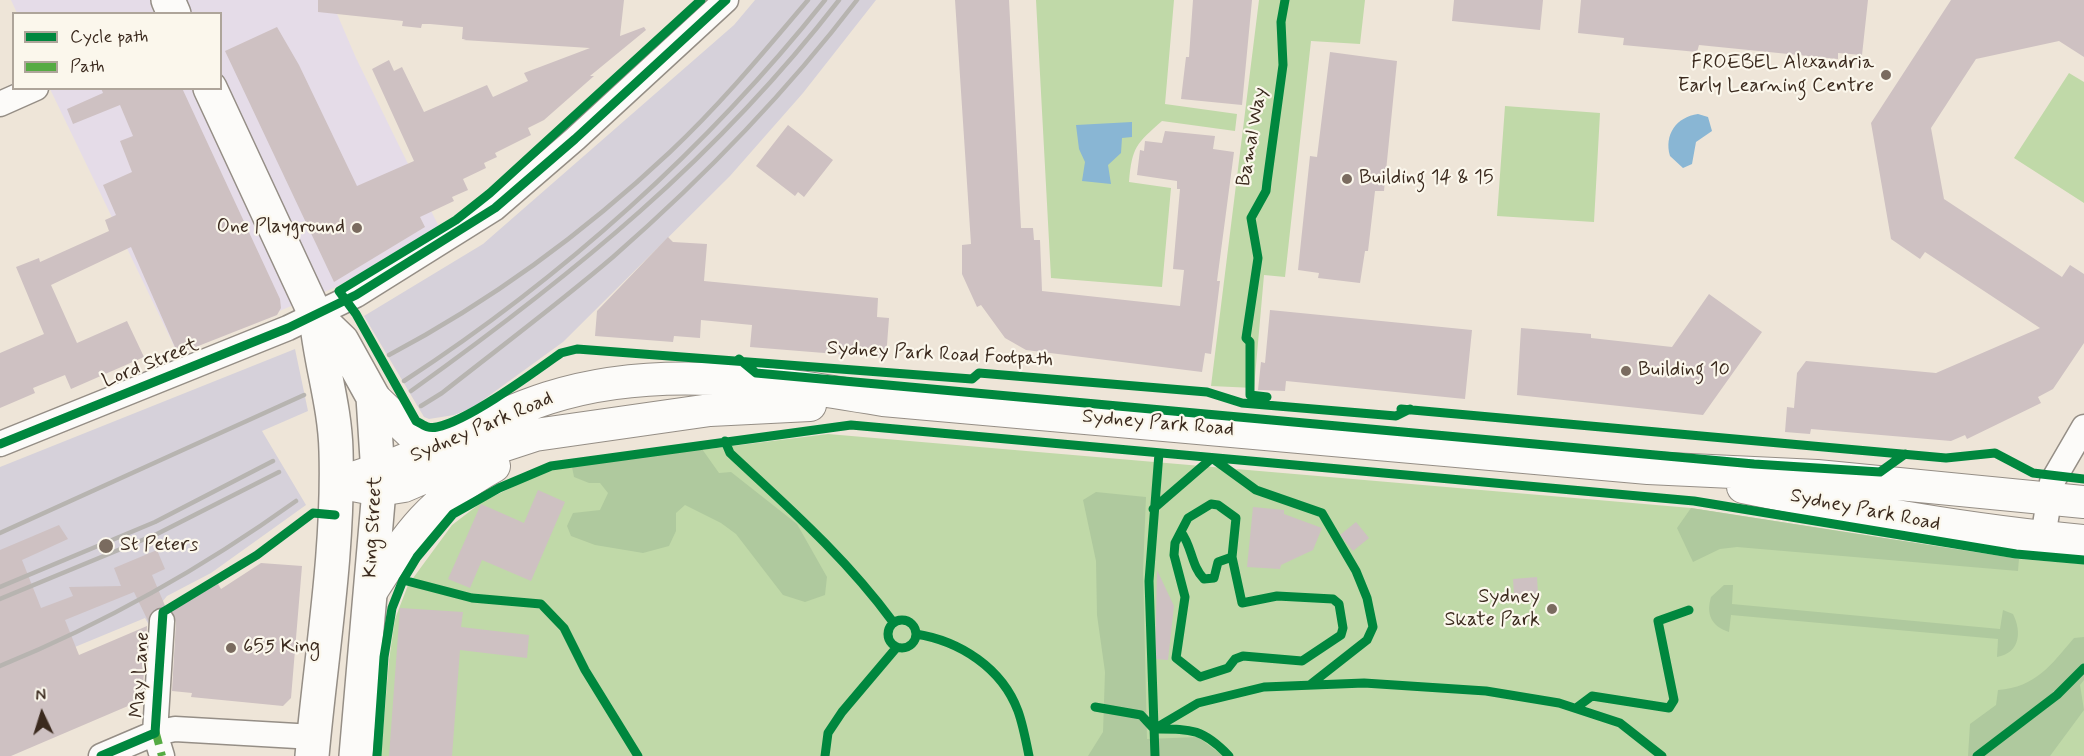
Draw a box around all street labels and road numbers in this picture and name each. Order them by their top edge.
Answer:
street label: Bamal Way [1233,86,1273,188]
street label: Lord Street [99,334,203,394]
street label: Sydney Park Road Footpath [826,337,1054,373]
street label: Sydney Park Road [407,387,557,469]
street label: Sydney Park Road [1081,405,1235,443]
street label: King Street [359,475,389,579]
street label: Sydney Park Road [1788,485,1942,537]
street label: May Lane [126,631,156,719]

